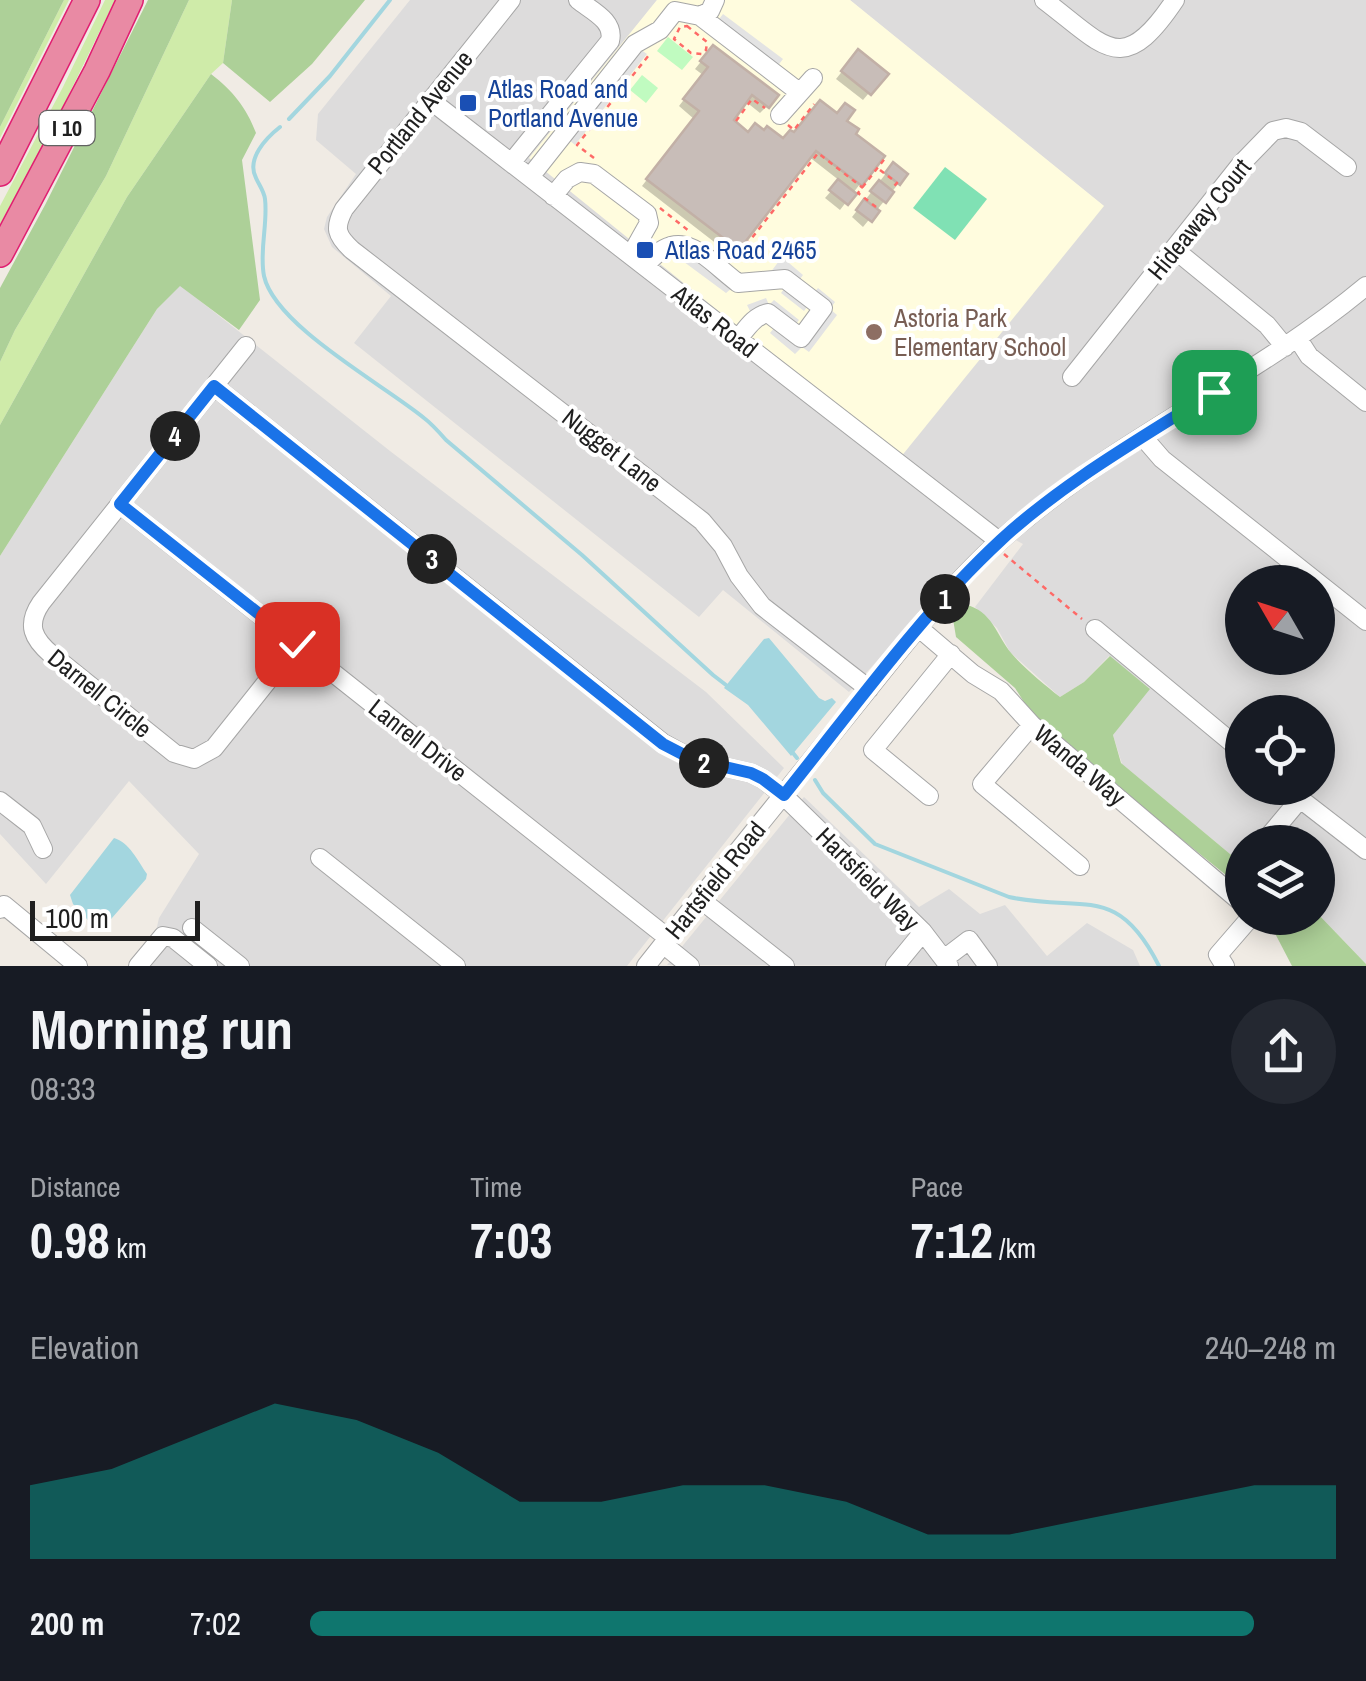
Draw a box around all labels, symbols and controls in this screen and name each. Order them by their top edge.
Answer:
street label: Portland Avenue [360,43,480,181]
place label: Atlas Road and Portland Avenue [487,72,638,135]
marker: Atlas Road and Portland Avenue [457,92,479,114]
road number: I 10 [40,111,94,145]
street label: Hideaway Court [1140,151,1259,287]
place label: Atlas Road 2465 [664,233,817,267]
marker: Atlas Road 2465 [634,239,656,261]
street label: Atlas Road [664,276,765,365]
place label: Astoria Park Elementary School [893,301,1066,364]
marker: Astoria Park Elementary School [863,321,885,343]
pin [1172,350,1257,435]
icon: arrive [1187,365,1242,420]
street label: Nugget Lane [555,400,669,500]
pin: 4 [150,411,200,461]
text: 4 [169,417,181,455]
pin: 3 [407,534,457,584]
text: 3 [426,540,438,578]
north arrow [1225,565,1335,675]
map controls [1225,565,1335,935]
pin: 1 [920,574,970,624]
text: 1 [939,580,951,618]
pin [255,602,340,687]
icon: check [270,617,325,672]
street label: Darnell Circle [41,641,159,745]
street label: Lanrell Drive [362,691,474,789]
button: locate [1225,695,1335,805]
street label: Wanda Way [1027,717,1134,814]
pin: 2 [679,738,729,788]
text: 2 [698,744,710,782]
street label: Hartsfield Road [657,814,773,946]
street label: Hartsfield Way [809,820,928,939]
button: layers [1225,825,1335,935]
scale bar [30,896,200,940]
text: 100 m [45,899,109,937]
text: Morning run [30,992,293,1066]
button: share [1231,999,1336,1104]
text: 08:33 [30,1067,96,1110]
text: Distance [30,1168,121,1206]
text: Time [470,1168,522,1206]
text: Pace [911,1168,963,1206]
text: 0.98 [30,1206,110,1274]
text: 7:03 [470,1206,552,1274]
text: 7:12 [911,1206,993,1274]
text: km [110,1229,147,1267]
text: /km [993,1229,1036,1267]
text: Elevation [30,1326,139,1369]
text: 240–248 m [1205,1326,1336,1369]
text: 200 m [30,1602,104,1645]
text: 7:02 [190,1602,241,1645]

